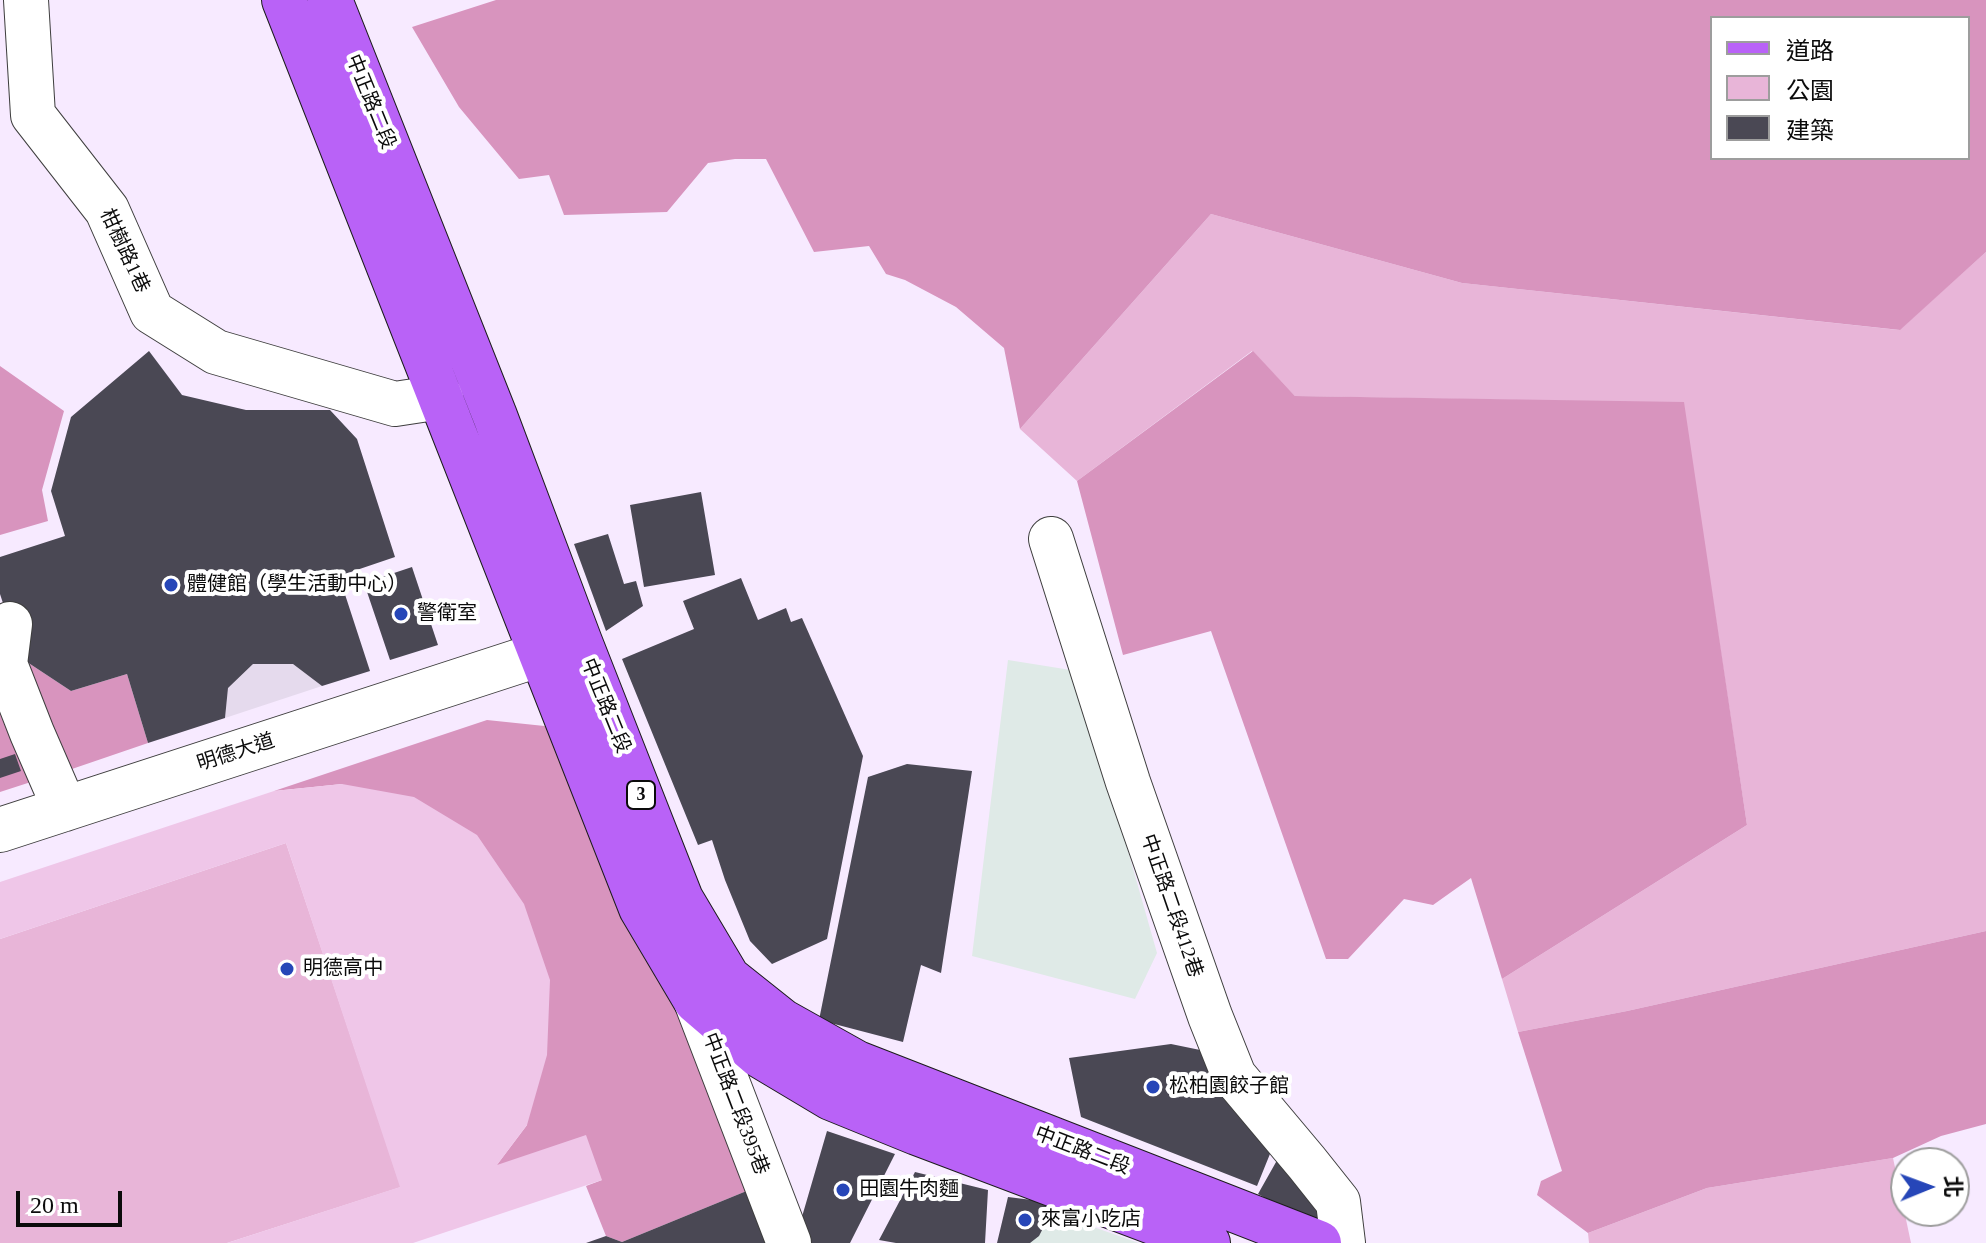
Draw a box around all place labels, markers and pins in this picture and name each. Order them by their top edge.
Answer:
place label: 體健館（學生活動中心） [187,573,407,597]
marker: 體健館（學生活動中心） [162,576,180,594]
place label: 警衛室 [417,602,477,626]
marker: 警衛室 [392,605,410,623]
place label: 明德高中 [303,957,383,981]
marker: 明德高中 [278,960,296,978]
place label: 松柏園餃子館 [1169,1075,1289,1099]
marker: 松柏園餃子館 [1144,1078,1162,1096]
place label: 田園牛肉麵 [859,1178,959,1202]
marker: 田園牛肉麵 [834,1181,852,1199]
place label: 來富小吃店 [1041,1208,1141,1232]
marker: 來富小吃店 [1016,1211,1034,1229]

